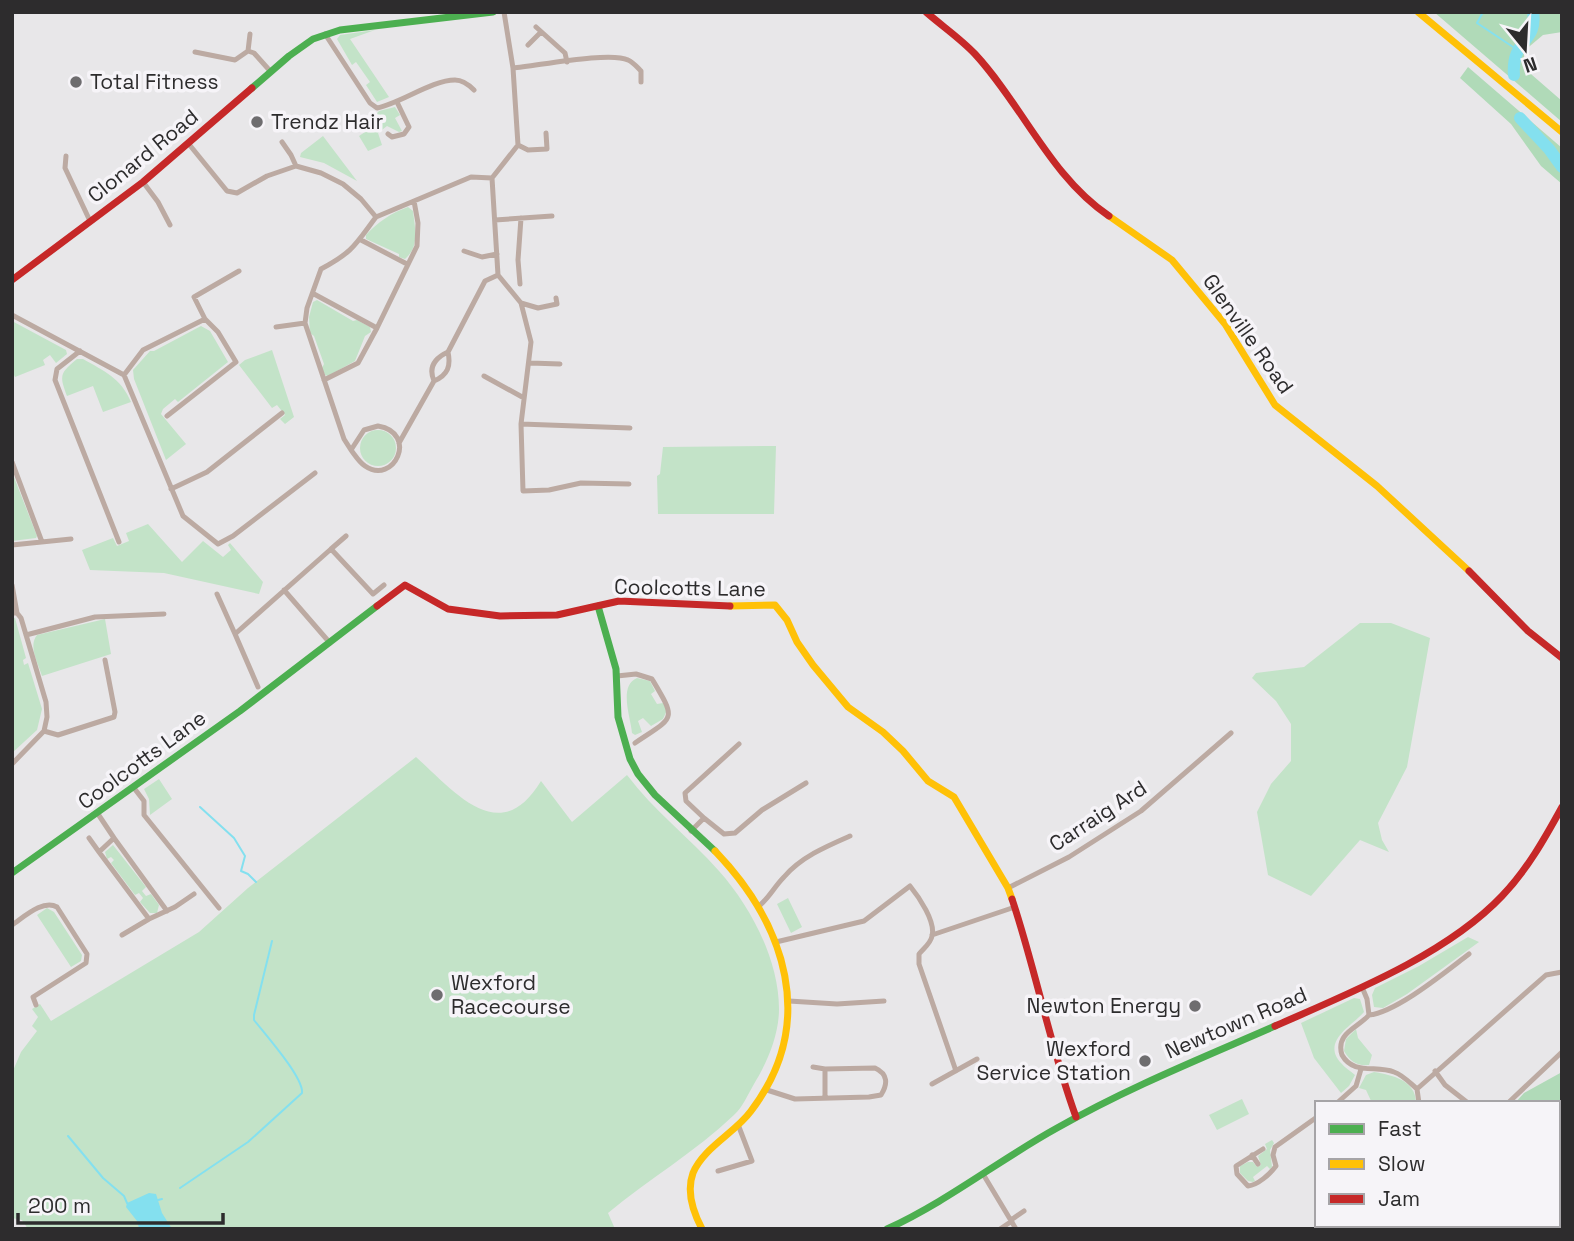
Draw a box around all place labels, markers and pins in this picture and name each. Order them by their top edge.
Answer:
place label: Total Fitness [90,68,219,95]
marker: Total Fitness [68,74,84,90]
place label: Trendz Hair [271,108,383,135]
marker: Trendz Hair [249,114,265,130]
place label: Wexford Racecourse [451,969,571,1020]
marker: Wexford Racecourse [429,987,445,1003]
place label: Newton Energy [1026,992,1181,1019]
marker: Newton Energy [1187,998,1203,1014]
place label: Wexford Service Station [976,1035,1131,1086]
marker: Wexford Service Station [1137,1053,1153,1069]

